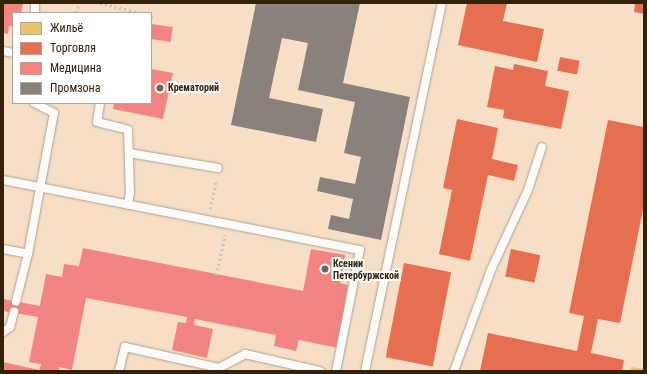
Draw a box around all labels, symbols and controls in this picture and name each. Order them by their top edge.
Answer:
legend [12,12,152,104]
text: Жильё [50,21,83,35]
text: Торговля [50,41,96,55]
text: Медицина [50,61,102,75]
text: Промзона [50,81,100,95]
place label: Крематорий [168,82,219,94]
marker: Крематорий [155,83,165,93]
place label: Ксении Петербуржской [333,257,399,280]
marker: Ксении Петербуржской [320,264,330,274]

